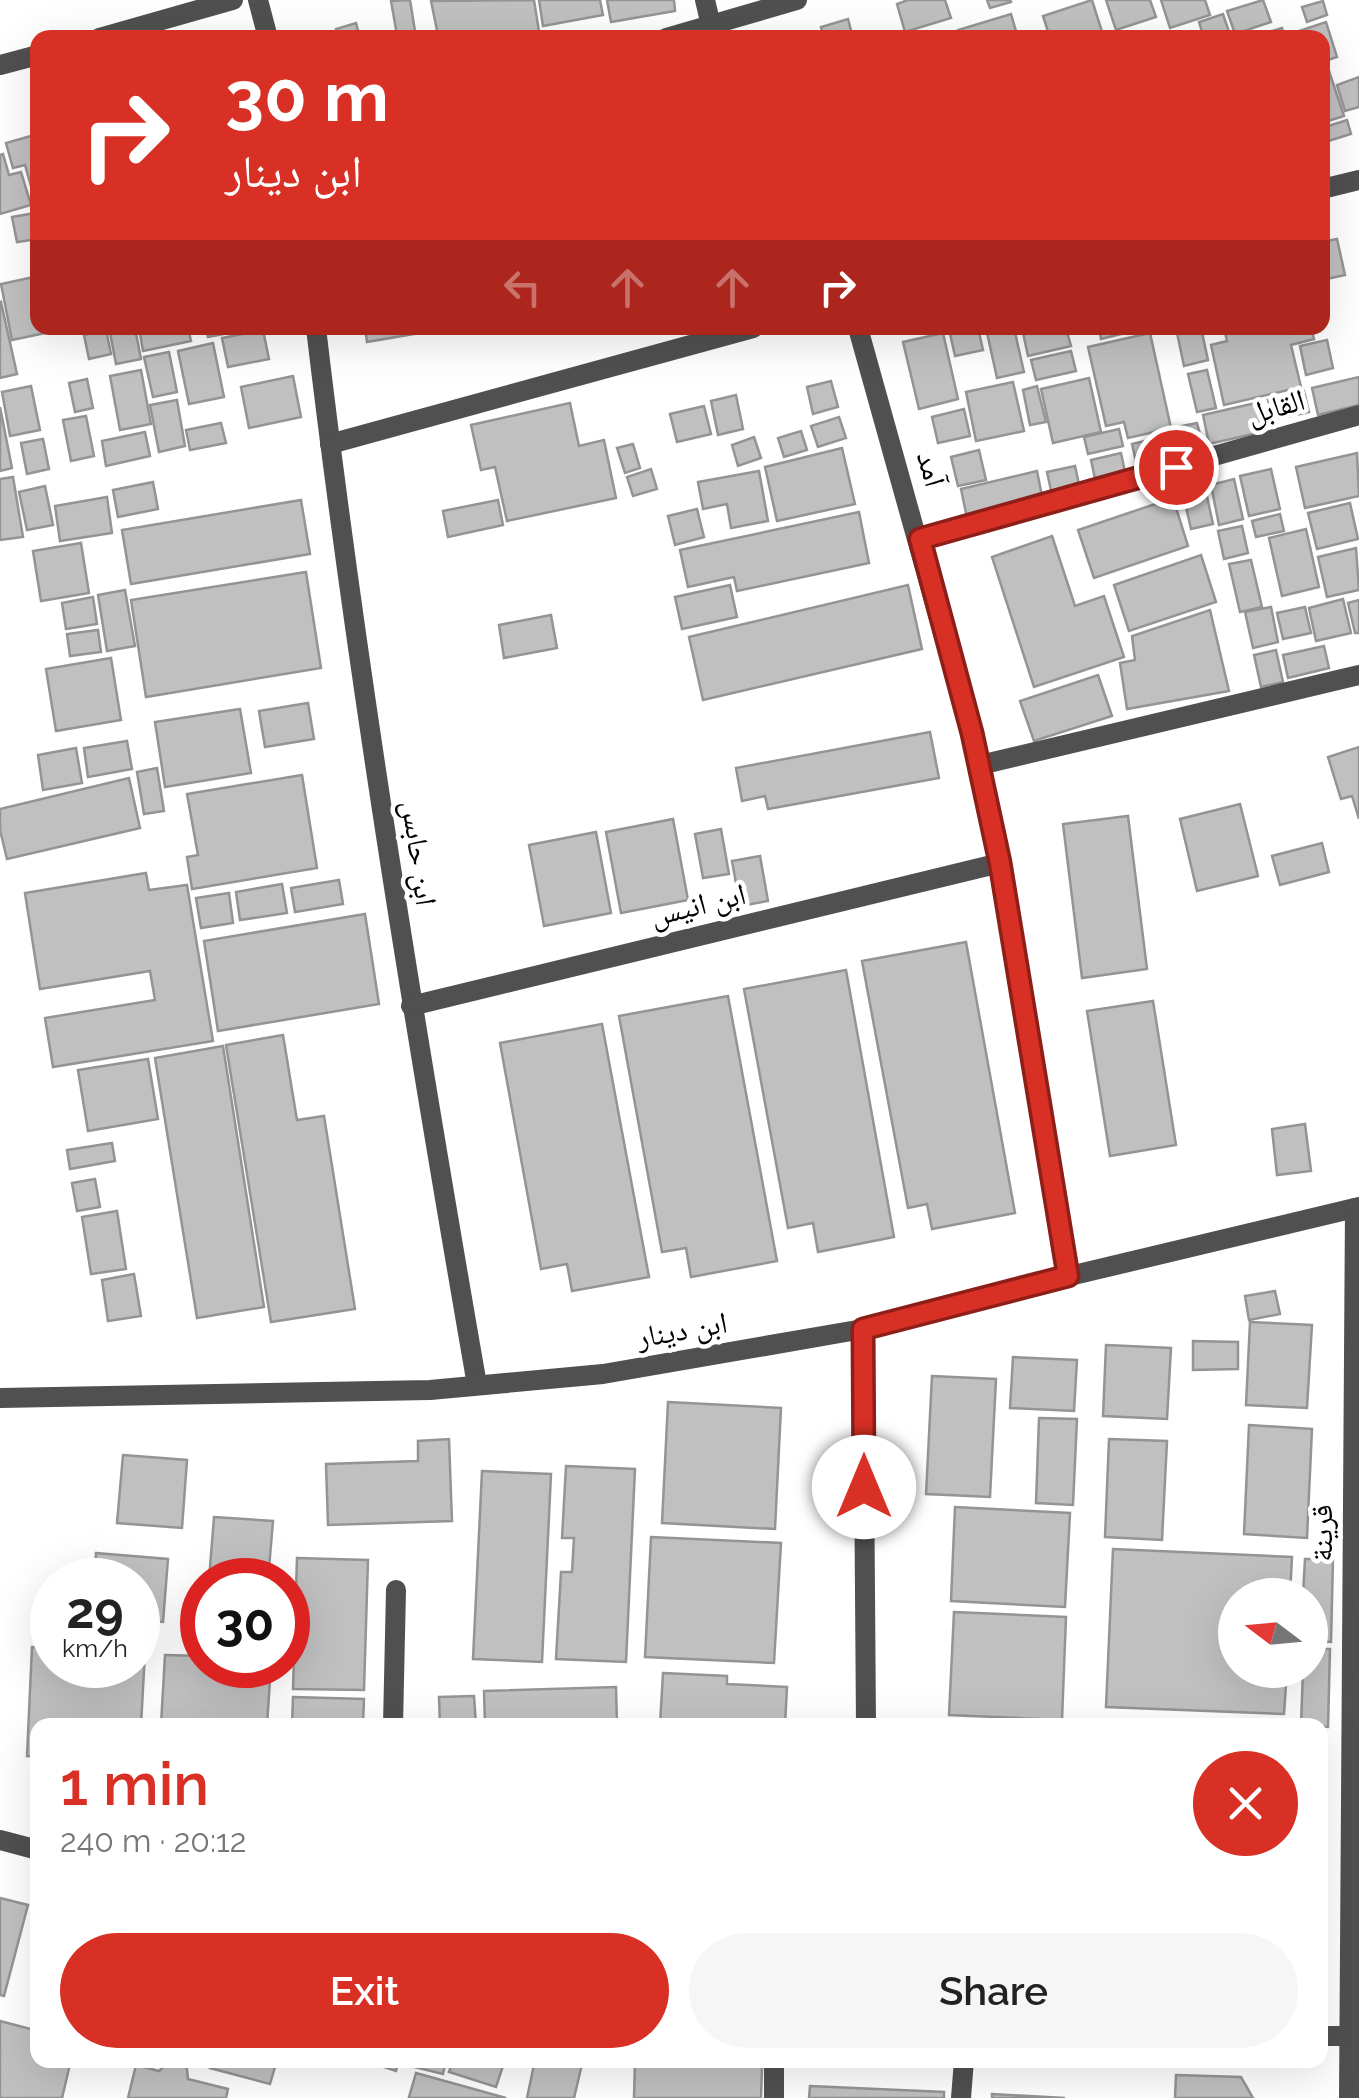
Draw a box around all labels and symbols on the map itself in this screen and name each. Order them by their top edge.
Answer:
street label: القابل [1243,382,1309,432]
pin [1134,425,1219,510]
street label: آمد [910,447,954,492]
street label: ابن حابس [394,798,444,908]
street label: ابن انيس [646,876,750,934]
street label: ابن دينار [633,1304,730,1356]
position arrow [812,1435,916,1539]
street label: قرينة [1304,1504,1339,1562]
speed limit sign: 30 [180,1558,310,1688]
north arrow [1218,1578,1328,1688]

